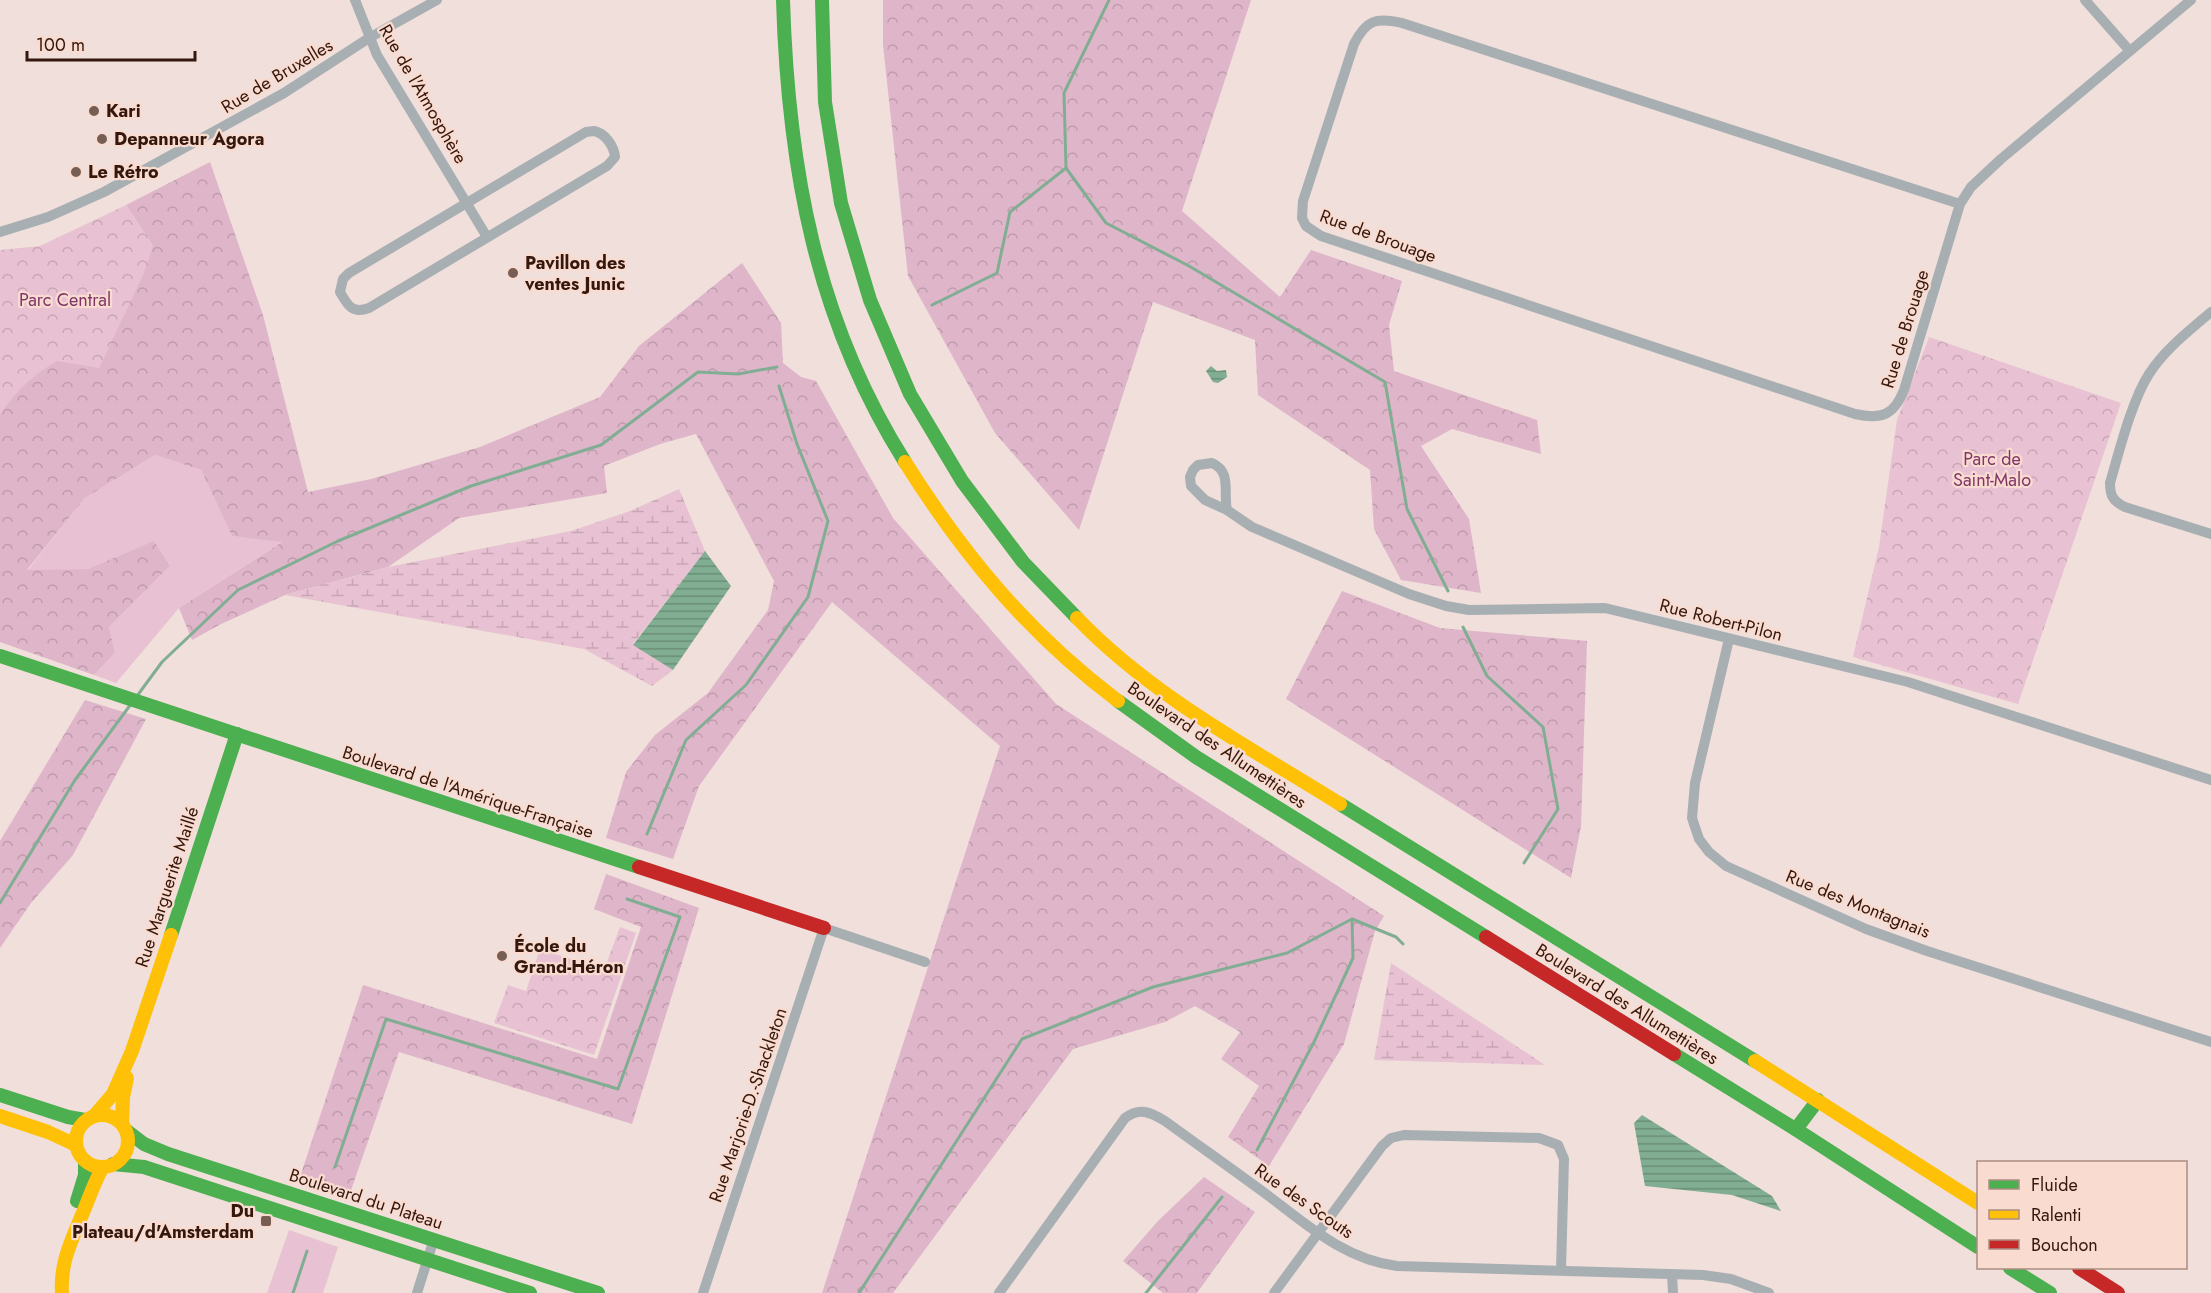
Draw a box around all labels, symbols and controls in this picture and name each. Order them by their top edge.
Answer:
street label: Rue de l'Atmosphère [372,19,474,169]
scale bar [27,24,195,62]
text: 100 m [36,32,85,58]
street label: Rue de Bruxelles [216,32,338,120]
place label: Kari [106,98,141,124]
marker: Kari [87,104,101,118]
place label: Depanneur Agora [114,126,264,152]
marker: Depanneur Agora [95,132,109,146]
place label: Le Rétro [88,159,159,185]
marker: Le Rétro [69,165,83,179]
street label: Rue de Brouage [1316,203,1440,269]
place label: Pavillon des ventes Junic [524,250,625,297]
marker: Pavillon des ventes Junic [506,266,520,280]
street label: Rue de Brouage [1875,267,1935,391]
park label: Parc Central [19,287,111,313]
park label: Parc de Saint-Malo [1953,446,2031,493]
street label: Rue Robert-Pilon [1657,592,1785,648]
street label: Boulevard des Allumettières [1122,675,1312,815]
street label: Boulevard de l'Amérique-Française [339,739,597,845]
street label: Rue Marguerite Maillé [129,803,205,971]
street label: Rue des Montagnais [1782,863,1934,945]
place label: École du Grand-Héron [514,933,624,980]
street label: Boulevard des Allumettières [1531,937,1723,1071]
marker: École du Grand-Héron [495,949,509,963]
street label: Rue Marjorie-D.-Shackleton [702,1004,794,1206]
street label: Rue des Scouts [1249,1157,1359,1245]
legend [1977,1161,2187,1269]
street label: Boulevard du Plateau [286,1162,446,1236]
text: Fluide [2031,1172,2078,1198]
place label: Du Plateau/d'Amsterdam [72,1198,254,1245]
text: Ralenti [2031,1202,2082,1228]
marker: Du Plateau/d'Amsterdam [259,1214,273,1228]
text: Bouchon [2031,1232,2098,1258]

